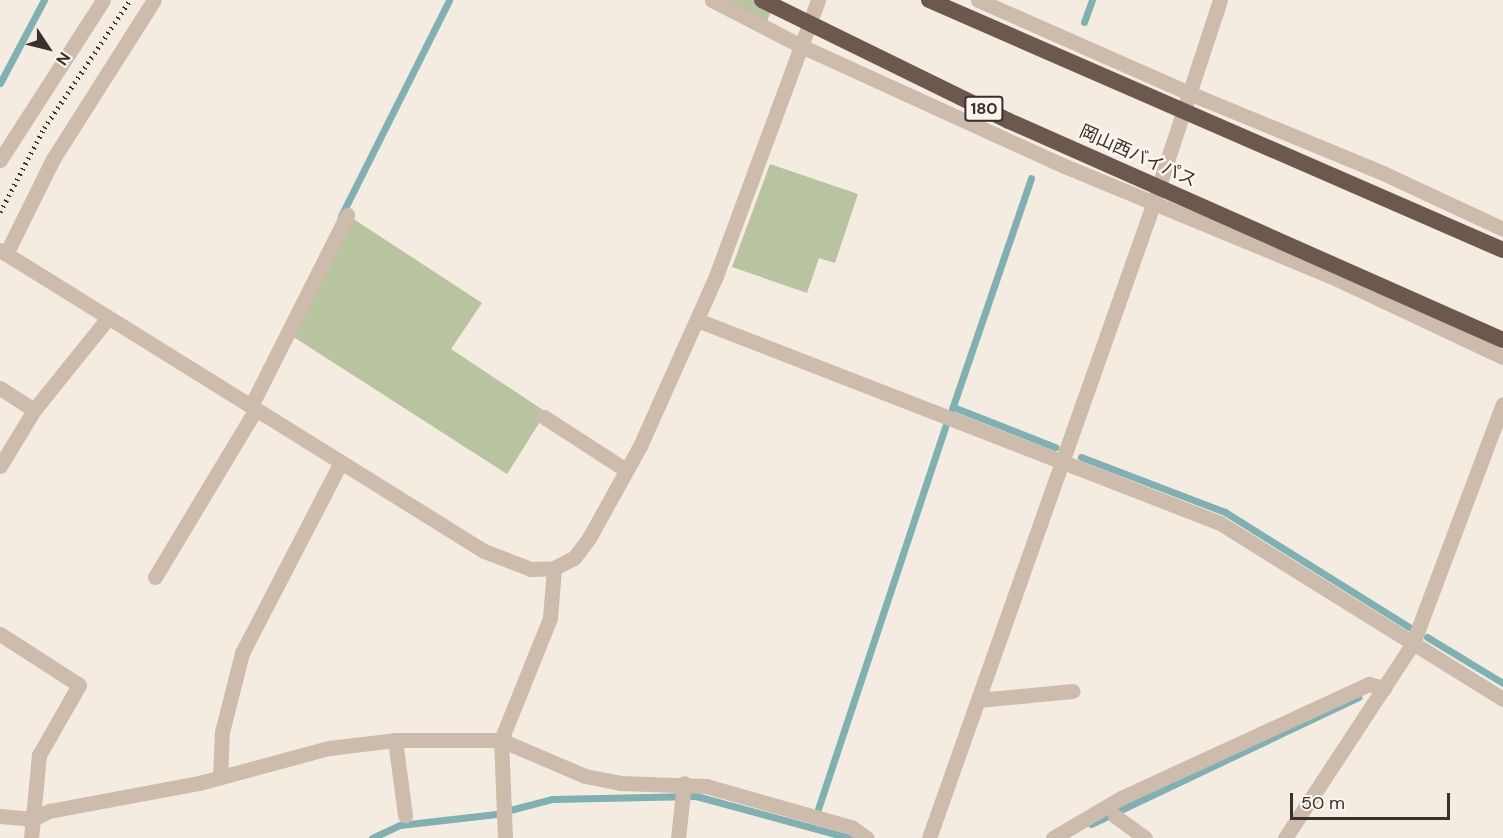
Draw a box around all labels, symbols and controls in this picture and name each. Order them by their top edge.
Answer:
north arrow [18,18,78,78]
text: N [51,48,75,69]
road number: 180 [963,96,1005,122]
street label: 岡山西バイパス [1076,121,1200,191]
scale bar [1293,781,1454,819]
text: 50 m [1301,791,1345,815]

